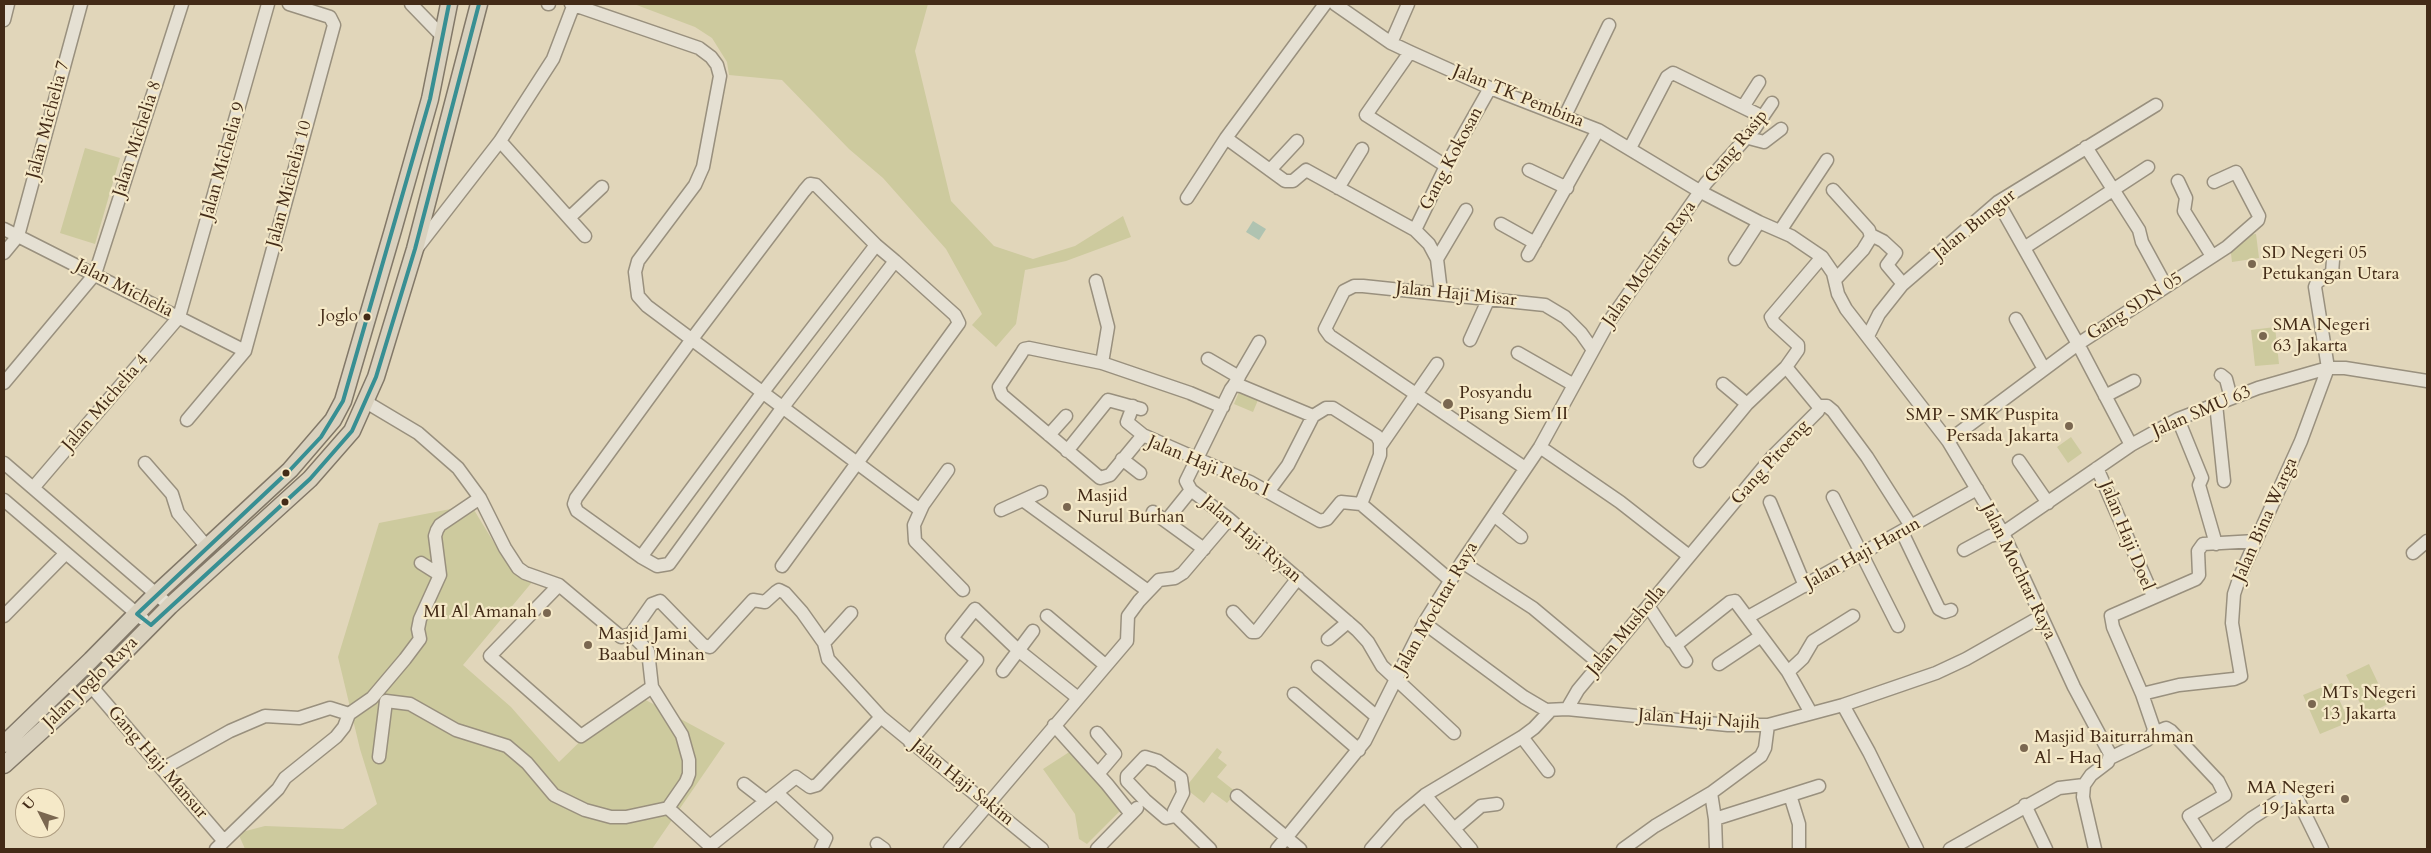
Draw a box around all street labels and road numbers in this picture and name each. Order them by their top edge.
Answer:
street label: Jalan Michelia 7 [23,59,75,181]
street label: Jalan TK Pembina [1449,61,1587,133]
street label: Jalan Michelia 8 [109,78,167,200]
street label: Jalan Michelia 9 [197,100,251,222]
street label: Gang Kokosan [1416,104,1488,214]
street label: Gang Rasip [1701,106,1773,188]
street label: Jalan Michelia 10 [263,118,317,250]
street label: Jalan Bungur [1929,185,2021,265]
street label: Jalan Mochtar Raya [1599,197,1701,331]
street label: Jalan Michelia [71,255,177,323]
street label: Gang SDN 05 [2083,268,2187,346]
street label: Jalan Haji Misar [1394,278,1518,312]
street label: Jalan Michelia 4 [58,350,154,456]
street label: Jalan SMU 63 [2149,381,2255,443]
street label: Gang Pitoeng [1727,416,1815,510]
street label: Jalan Haji Rebo I [1144,432,1272,502]
street label: Jalan Bina Warga [2229,455,2303,585]
street label: Jalan Haji Doel [2094,478,2158,594]
street label: Jalan Haji Riyan [1197,492,1305,588]
street label: Jalan Mochtar Raya [1976,501,2060,643]
street label: Jalan Haji Harun [1802,513,1924,595]
street label: Jalan Mochtar Raya [1391,538,1483,678]
street label: Jalan Musholla [1583,582,1671,680]
street label: Jalan Joglo Raya [39,632,143,734]
street label: Gang Haji Mansur [102,702,212,824]
street label: Jalan Haji Najih [1637,705,1761,735]
street label: Jalan Haji Sakim [906,735,1018,831]

